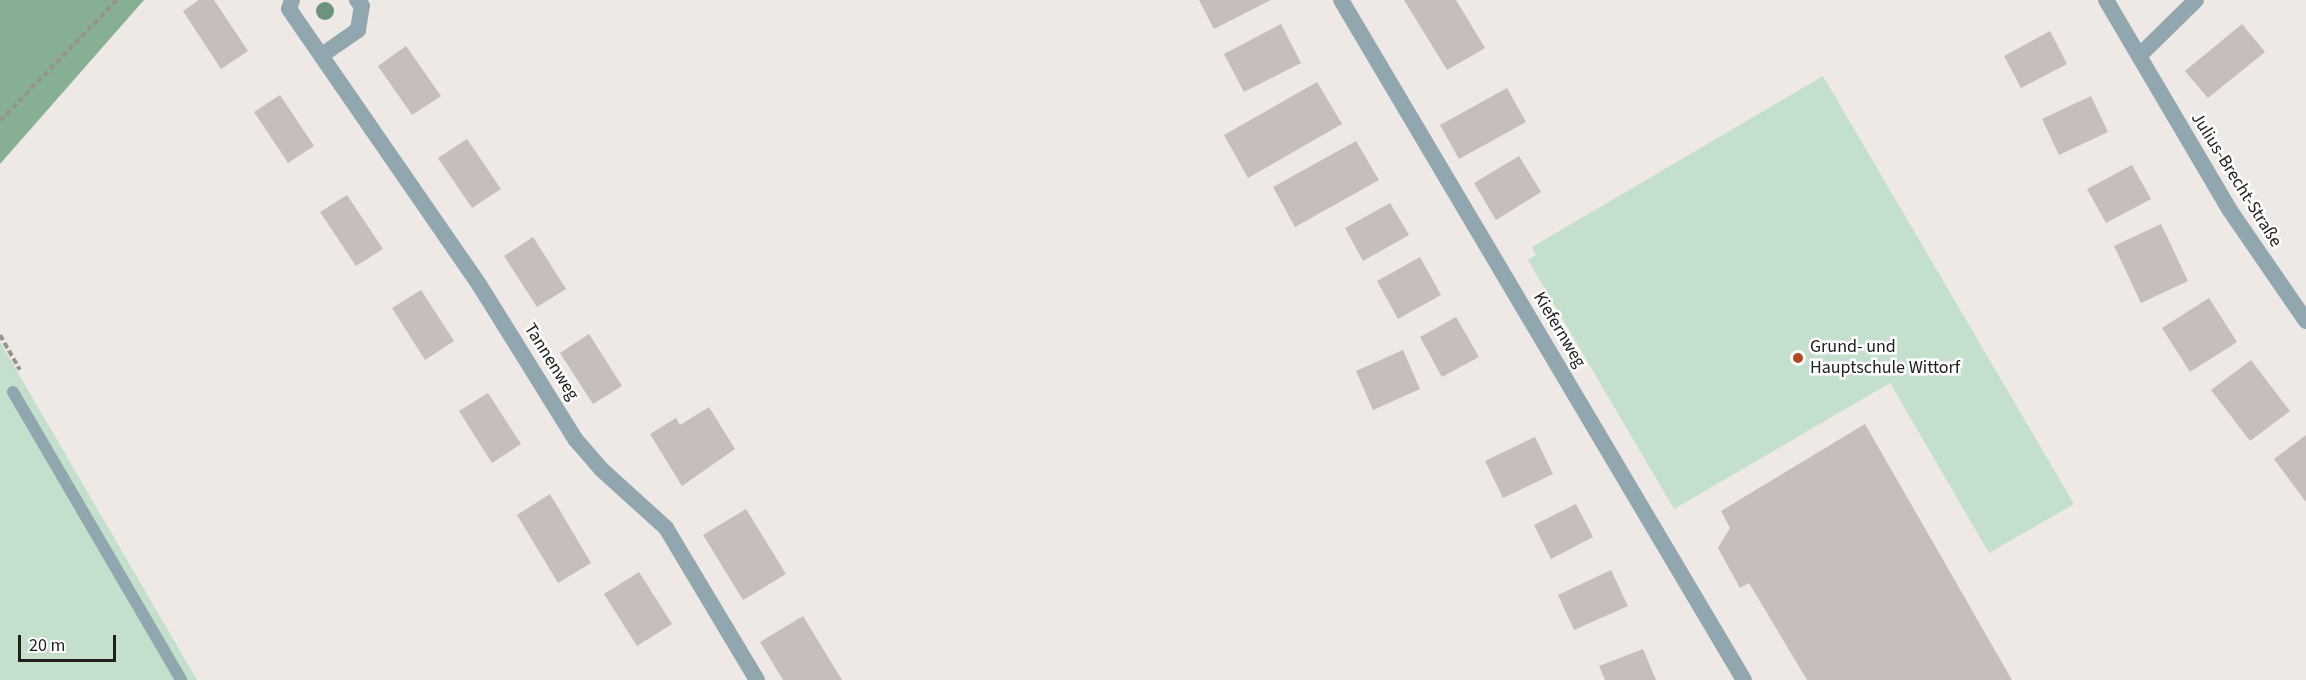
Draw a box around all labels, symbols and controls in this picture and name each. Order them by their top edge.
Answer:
street label: Julius-Brecht-Straße [2186,109,2286,251]
street label: Kiefernweg [1528,288,1590,372]
street label: Tannenweg [519,320,583,404]
place label: Grund- und Hauptschule Wittorf [1810,337,1960,380]
marker: Grund- und Hauptschule Wittorf [1791,351,1805,365]
scale bar [21,623,118,661]
text: 20 m [29,633,65,658]

